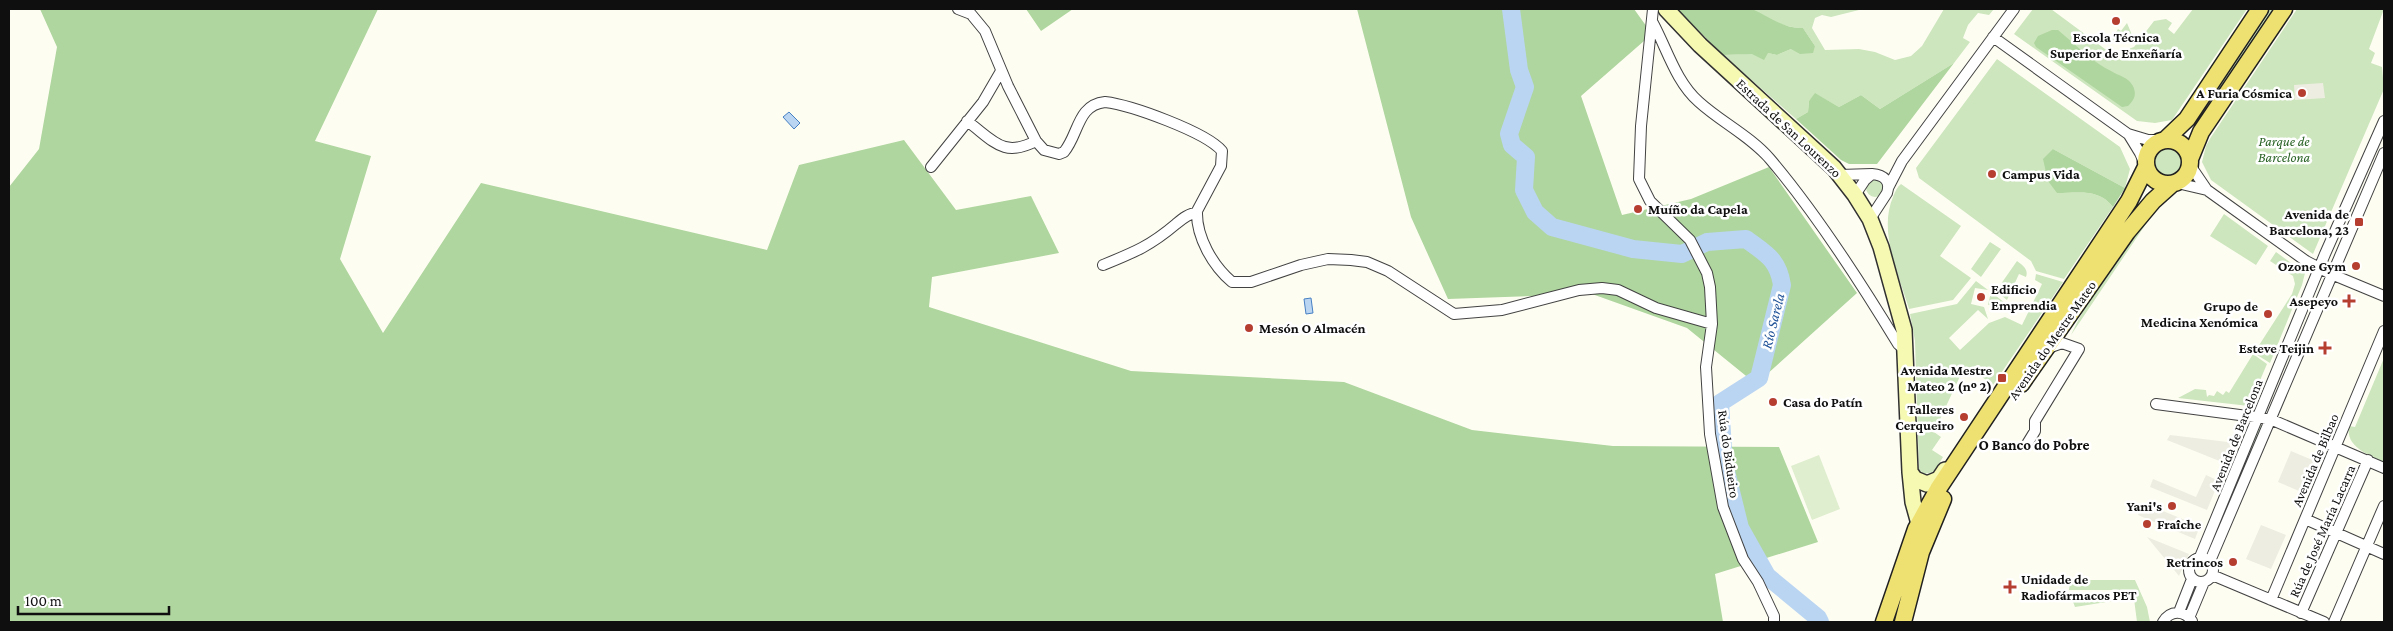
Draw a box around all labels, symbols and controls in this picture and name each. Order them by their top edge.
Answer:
marker: Escola Técnica Superior de Enxeñaría [2110,15,2122,27]
place label: Escola Técnica Superior de Enxeñaría [2050,29,2182,61]
street label: Estrada de San Lourenzo [1733,75,1845,181]
place label: A Furia Cósmica [2195,85,2292,101]
marker: A Furia Cósmica [2296,87,2308,99]
park label: Parque de Barcelona [2258,133,2311,165]
place label: Campus Vida [2002,166,2080,182]
marker: Campus Vida [1986,168,1998,180]
place label: Muíño da Capela [1648,201,1748,217]
marker: Muíño da Capela [1632,203,1644,215]
place label: Avenida de Barcelona, 23 [2269,206,2349,239]
marker: Avenida de Barcelona, 23 [2353,216,2365,228]
place label: Ozone Gym [2278,258,2346,274]
marker: Ozone Gym [2350,260,2362,272]
street label: Avenida do Mestre Mateo [2005,277,2099,403]
place label: Edificio Emprendia [1991,281,2057,313]
water label: Río Sarela [1758,291,1788,351]
marker: Edificio Emprendia [1975,291,1987,303]
place label: Asepeyo [2288,293,2338,309]
marker: Asepeyo [2342,294,2356,308]
place label: Grupo de Medicina Xenómica [2141,298,2258,330]
marker: Grupo de Medicina Xenómica [2262,308,2274,320]
place label: Mesón O Almacén [1259,320,1366,336]
marker: Mesón O Almacén [1243,322,1255,334]
place label: Esteve Teijin [2239,340,2314,357]
marker: Esteve Teijin [2318,341,2332,355]
place label: Avenida Mestre Mateo 2 (nº 2) [1899,362,1992,395]
marker: Avenida Mestre Mateo 2 (nº 2) [1996,372,2008,384]
street label: Avenida de Barcelona [2206,376,2266,493]
place label: Casa do Patín [1783,394,1863,410]
marker: Casa do Patín [1767,396,1779,408]
place label: Talleres Cerqueiro [1895,401,1954,433]
street label: Rúa do Bidueiro [1715,409,1743,499]
marker: Talleres Cerqueiro [1958,411,1970,423]
street label: Avenida de Bilbao [2288,411,2342,509]
district label: O Banco do Pobre [1979,437,2089,453]
street label: Rúa de José María Lacarra [2286,462,2359,600]
place label: Yani's [2126,498,2162,514]
marker: Yani's [2166,500,2178,512]
place label: Fraîche [2157,516,2202,532]
marker: Fraîche [2141,518,2153,530]
place label: Retrincos [2166,554,2223,570]
marker: Retrincos [2227,556,2239,568]
place label: Unidade de Radiofármacos PET [2021,571,2137,603]
marker: Unidade de Radiofármacos PET [2003,580,2017,594]
scale bar [18,584,169,616]
text: 100 m [25,593,62,609]

